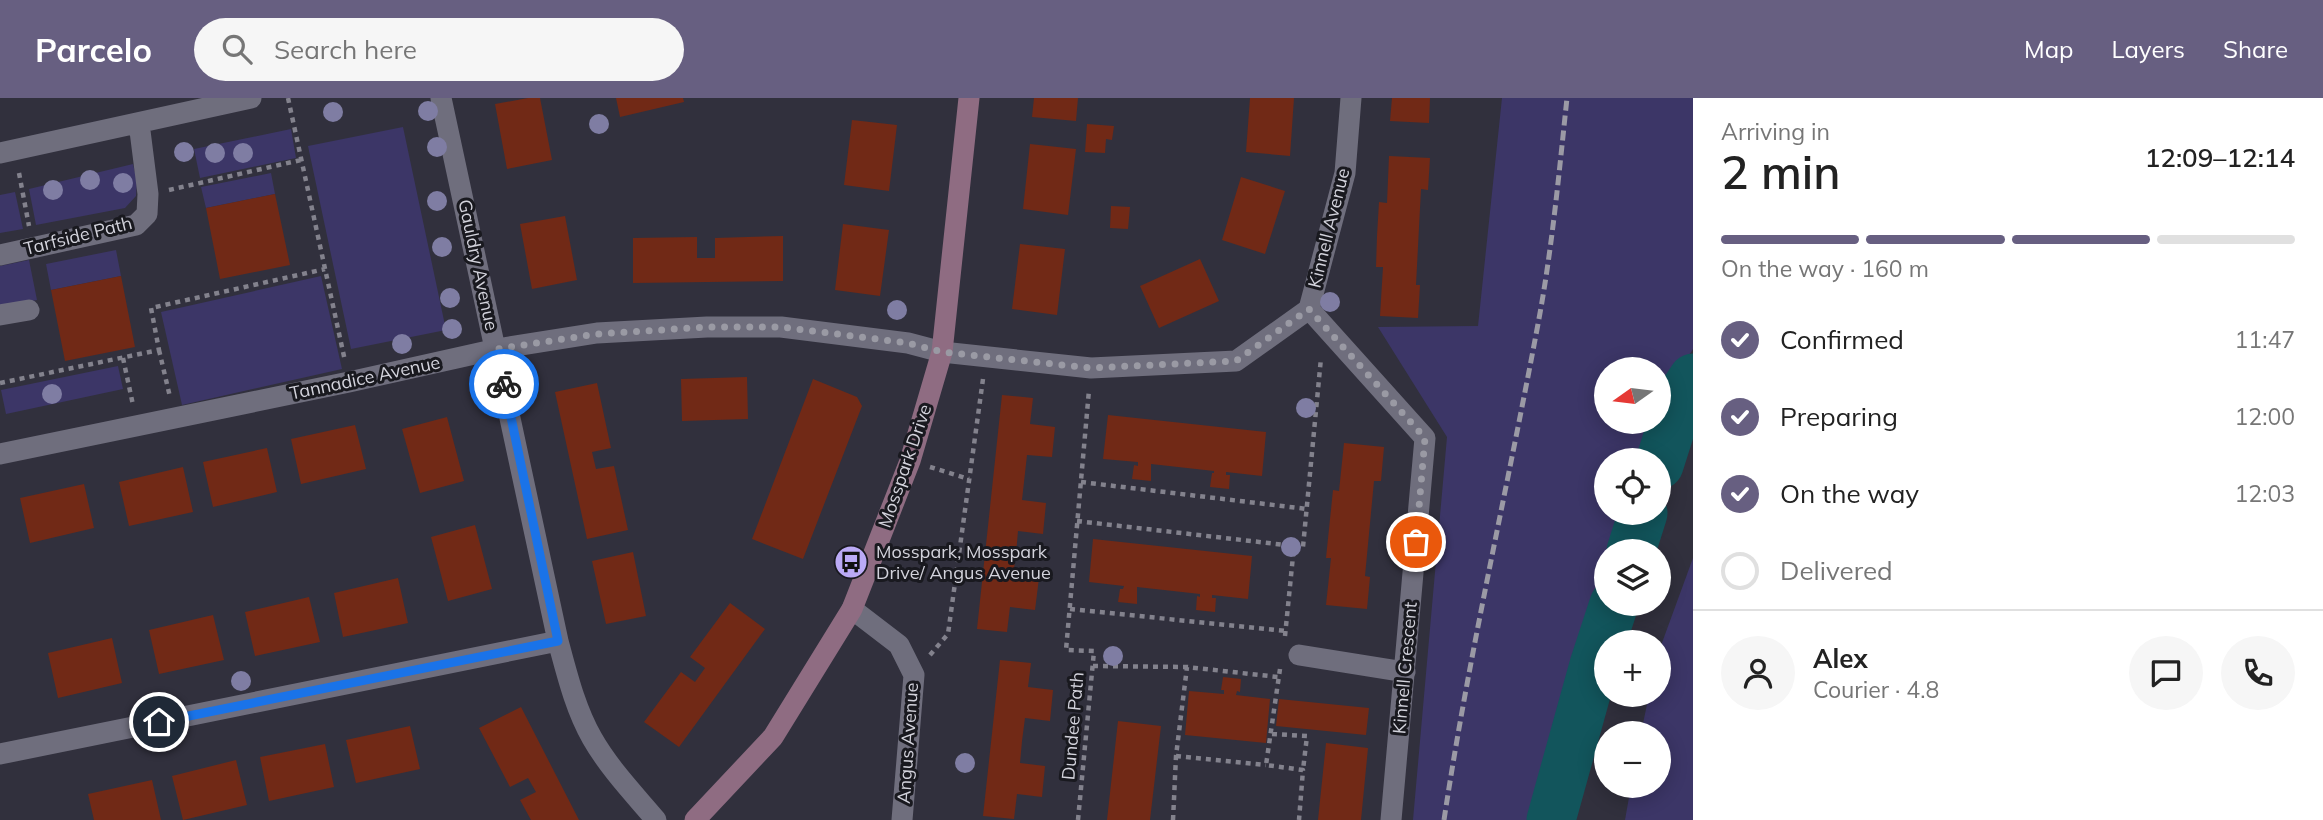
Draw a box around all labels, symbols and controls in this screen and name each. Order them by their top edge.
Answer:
search box [194,18,684,81]
text: Parcelo [35,29,152,70]
icon: search [218,30,256,68]
text: Search here [274,33,417,66]
text: Map [2024,34,2073,64]
text: Layers [2111,34,2185,64]
text: Share [2223,34,2288,64]
text: Arriving in [1721,117,1830,146]
text: 12:09–12:14 [2145,141,2295,174]
text: 2 min [1721,143,1840,201]
street label: Kinnell Avenue [1303,166,1354,290]
street label: Gauldry Avenue [453,197,504,333]
street label: Tarfside Path [21,211,134,260]
text: On the way · 160 m [1721,254,1929,283]
icon: check [1721,321,1759,359]
text: Confirmed [1780,323,1904,356]
text: 11:47 [2235,325,2295,354]
courier [469,349,539,419]
street label: Tannadice Avenue [288,350,442,405]
north arrow [1594,357,1671,434]
map controls [1594,357,1671,798]
icon: bike [485,365,523,403]
icon: check [1721,398,1759,436]
text: Preparing [1780,400,1898,433]
street label: Mosspark Drive [873,401,936,531]
text: 12:00 [2235,402,2295,431]
button: locate [1594,448,1671,525]
icon: check [1721,475,1759,513]
text: On the way [1780,477,1919,510]
text: 12:03 [2235,479,2295,508]
pin [1386,512,1446,572]
icon: bag [1397,523,1435,561]
button: layers [1594,539,1671,616]
place label: Mosspark, Mosspark Drive/ Angus Avenue [876,540,1051,584]
bus stop icon: Mosspark, Mosspark Drive/ Angus Avenue [832,543,870,581]
text: Delivered [1780,554,1893,587]
street label: Kinnell Crescent [1387,601,1422,735]
button: + [1594,630,1671,707]
button: person [1721,636,1795,710]
button: chat [2129,636,2203,710]
button: phone [2221,636,2295,710]
text: Alex [1813,642,1868,675]
street label: Dundee Path [1056,671,1089,781]
text: Courier · 4.8 [1813,675,1939,704]
street label: Angus Avenue [892,682,923,804]
pin [129,692,189,752]
icon: home [140,703,178,741]
button: − [1594,721,1671,798]

